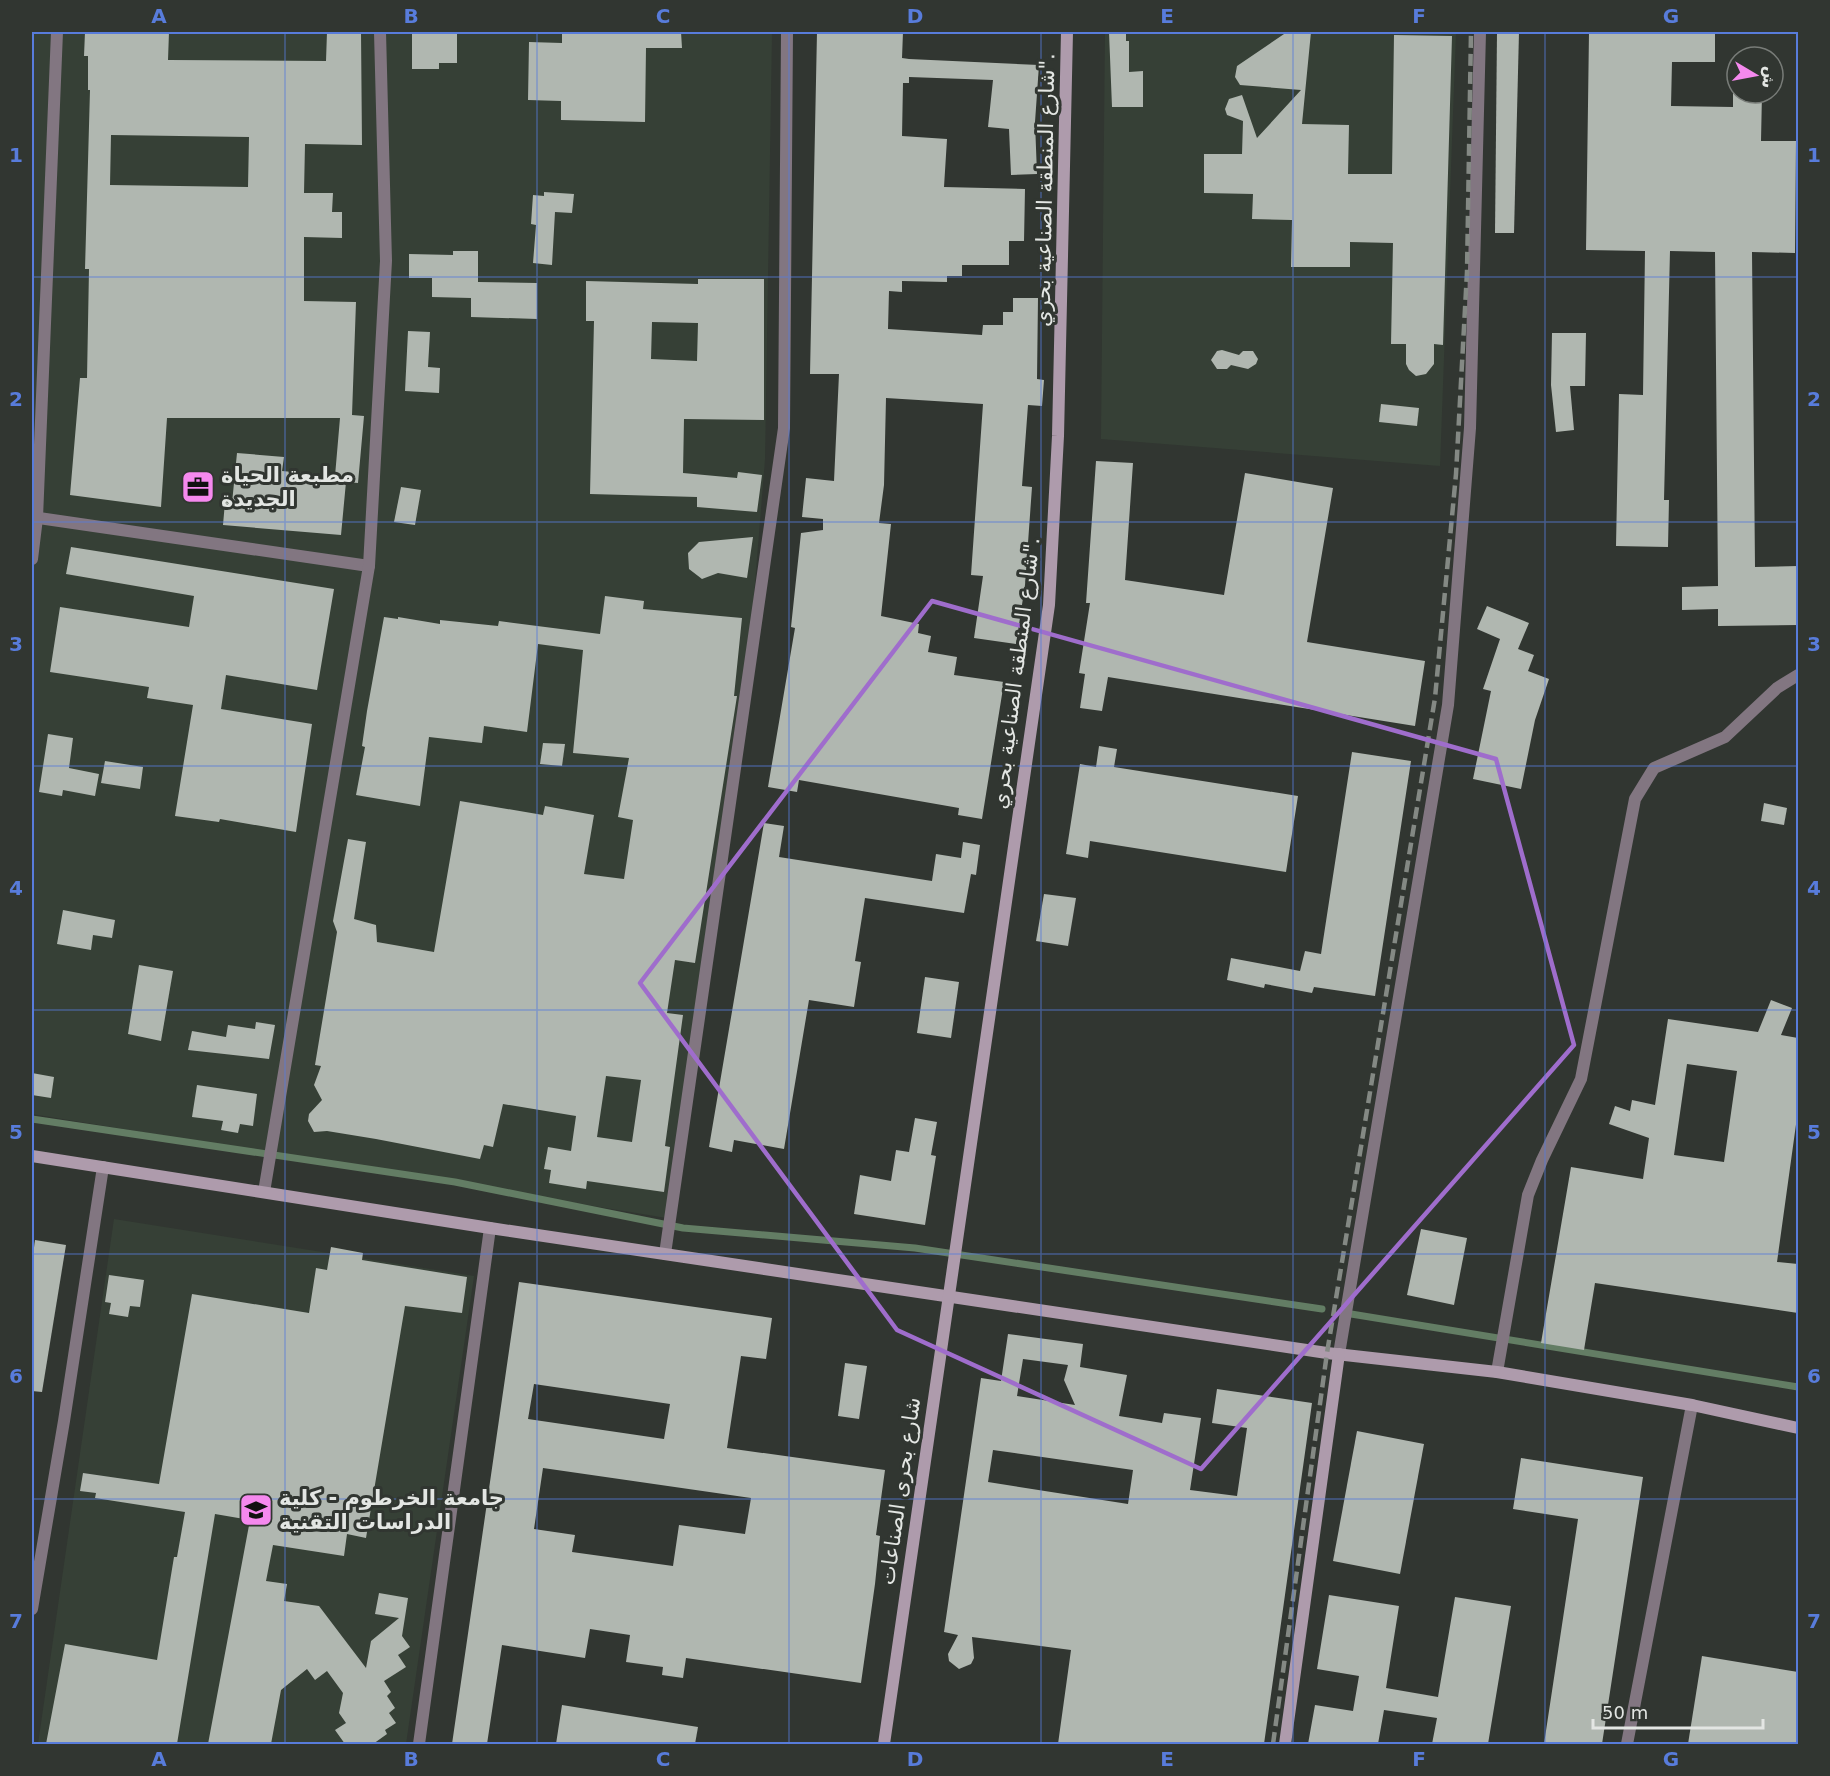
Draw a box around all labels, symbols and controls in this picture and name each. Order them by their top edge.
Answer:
text: A [151,4,167,28]
text: B [403,4,419,28]
text: C [656,4,670,28]
text: D [907,4,923,28]
text: E [1160,4,1174,28]
text: F [1412,4,1426,28]
text: G [1663,4,1679,28]
north arrow [1725,45,1785,105]
street label: شارع المنطقة الصناعية بحري". [1031,53,1059,327]
text: ش [1758,65,1781,90]
text: 1 [9,143,23,167]
text: 1 [1807,143,1821,167]
text: 2 [9,387,23,411]
text: 2 [1807,387,1821,411]
place label: مطبعة الحياة الجديدة [221,463,354,511]
office icon: مطبعة الحياة الجديدة [180,469,216,505]
street label: شارع المنطقة الصناعية بحري". [987,536,1045,810]
text: 3 [9,632,23,656]
text: 3 [1807,632,1821,656]
text: 4 [9,876,23,900]
text: 4 [1807,876,1821,900]
text: 5 [9,1120,23,1144]
text: 5 [1807,1120,1821,1144]
text: 6 [9,1364,23,1388]
text: 6 [1807,1364,1821,1388]
street label: شارع بحرى الصناعات [875,1396,925,1586]
place label: جامعة الخرطوم - كلية الدراسات التقنية [279,1486,504,1534]
school or university icon: جامعة الخرطوم - كلية الدراسات التقنية [238,1492,274,1528]
text: 7 [9,1609,23,1633]
text: 7 [1807,1609,1821,1633]
scale bar [1593,1692,1762,1730]
text: 50 m [1602,1702,1648,1723]
text: A [151,1747,167,1771]
text: B [403,1747,419,1771]
text: C [656,1747,670,1771]
text: D [907,1747,923,1771]
text: E [1160,1747,1174,1771]
text: F [1412,1747,1426,1771]
text: G [1663,1747,1679,1771]

